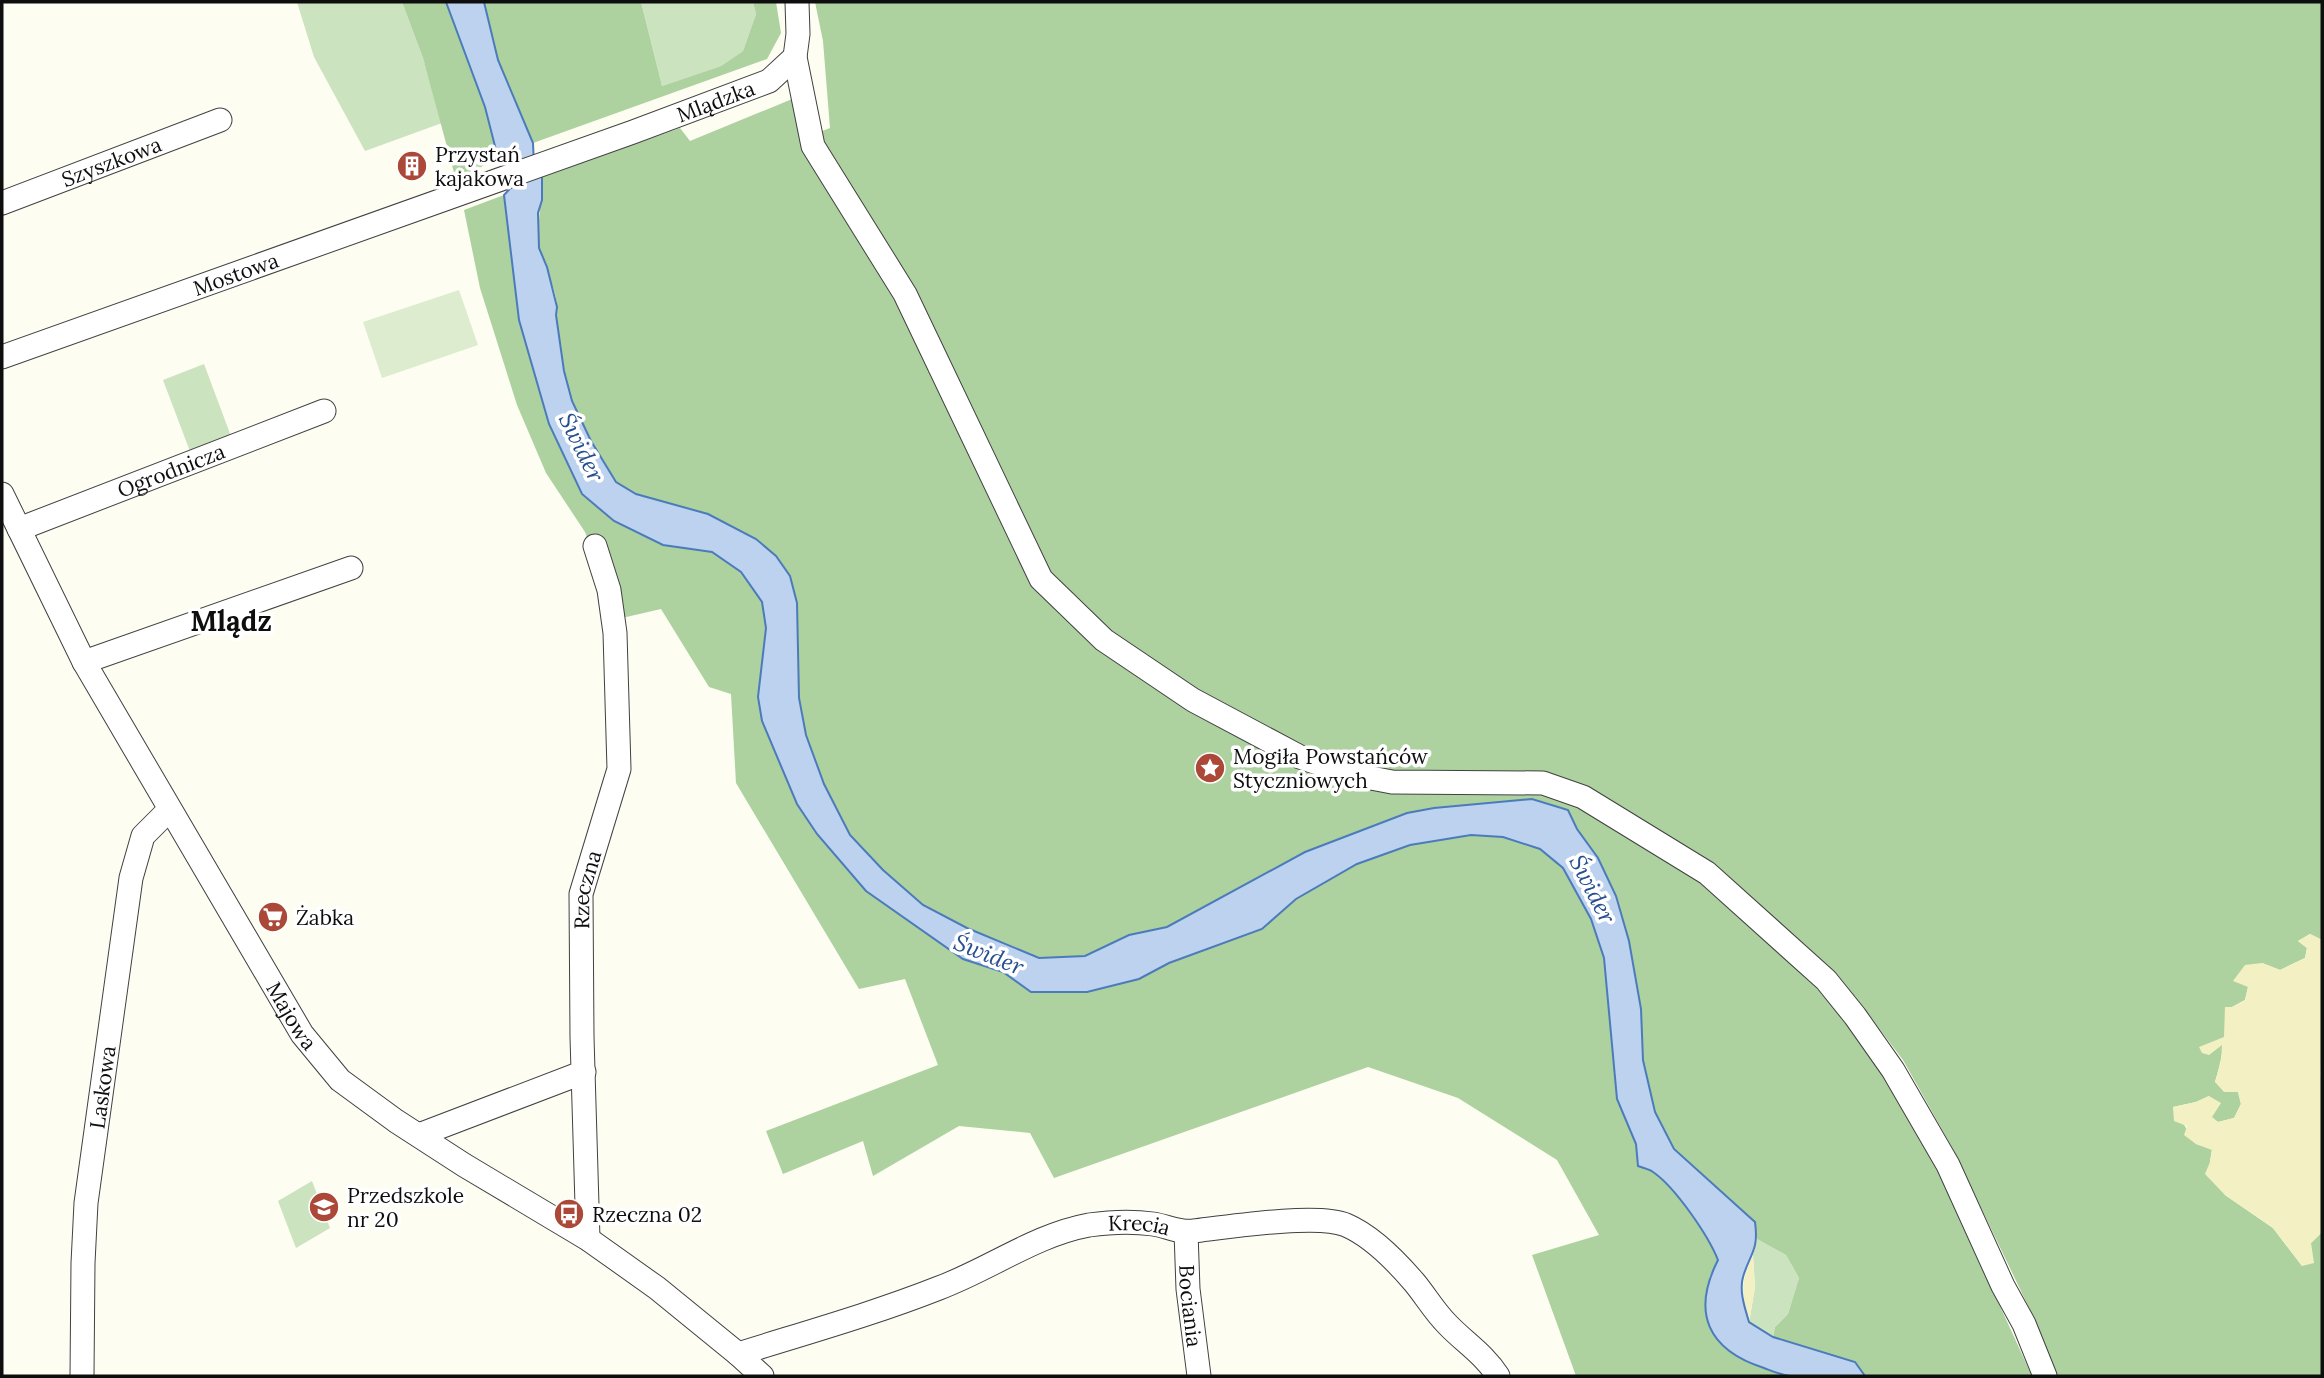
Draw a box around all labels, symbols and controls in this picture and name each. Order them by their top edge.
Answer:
street label: Mlądzka [673,74,758,128]
street label: Szyszkowa [58,130,165,193]
place label: Przystań kajakowa [435,141,524,192]
building icon: Przystań kajakowa [395,149,429,183]
street label: Mostowa [189,246,282,301]
water label: Świder [553,408,611,487]
street label: Ogrodnicza [113,437,229,503]
district label: Mlądz [190,603,272,639]
place label: Mogiła Powstańców Styczniowych [1233,743,1428,794]
place icon: Mogiła Powstańców Styczniowych [1193,751,1227,785]
street label: Rzeczna [568,847,607,929]
water label: Świder [1563,850,1623,929]
supermarket icon: Żabka [256,900,290,934]
place label: Żabka [296,904,354,931]
water label: Świder [950,927,1029,981]
street label: Majowa [261,977,323,1055]
street label: Laskowa [83,1044,121,1131]
place label: Przedszkole nr 20 [347,1182,464,1233]
school or university icon: Przedszkole nr 20 [307,1190,341,1224]
bus stop icon: Rzeczna 02 [552,1197,586,1231]
place label: Rzeczna 02 [592,1201,702,1228]
street label: Krecia [1107,1209,1174,1241]
street label: Bociania [1174,1264,1209,1349]

